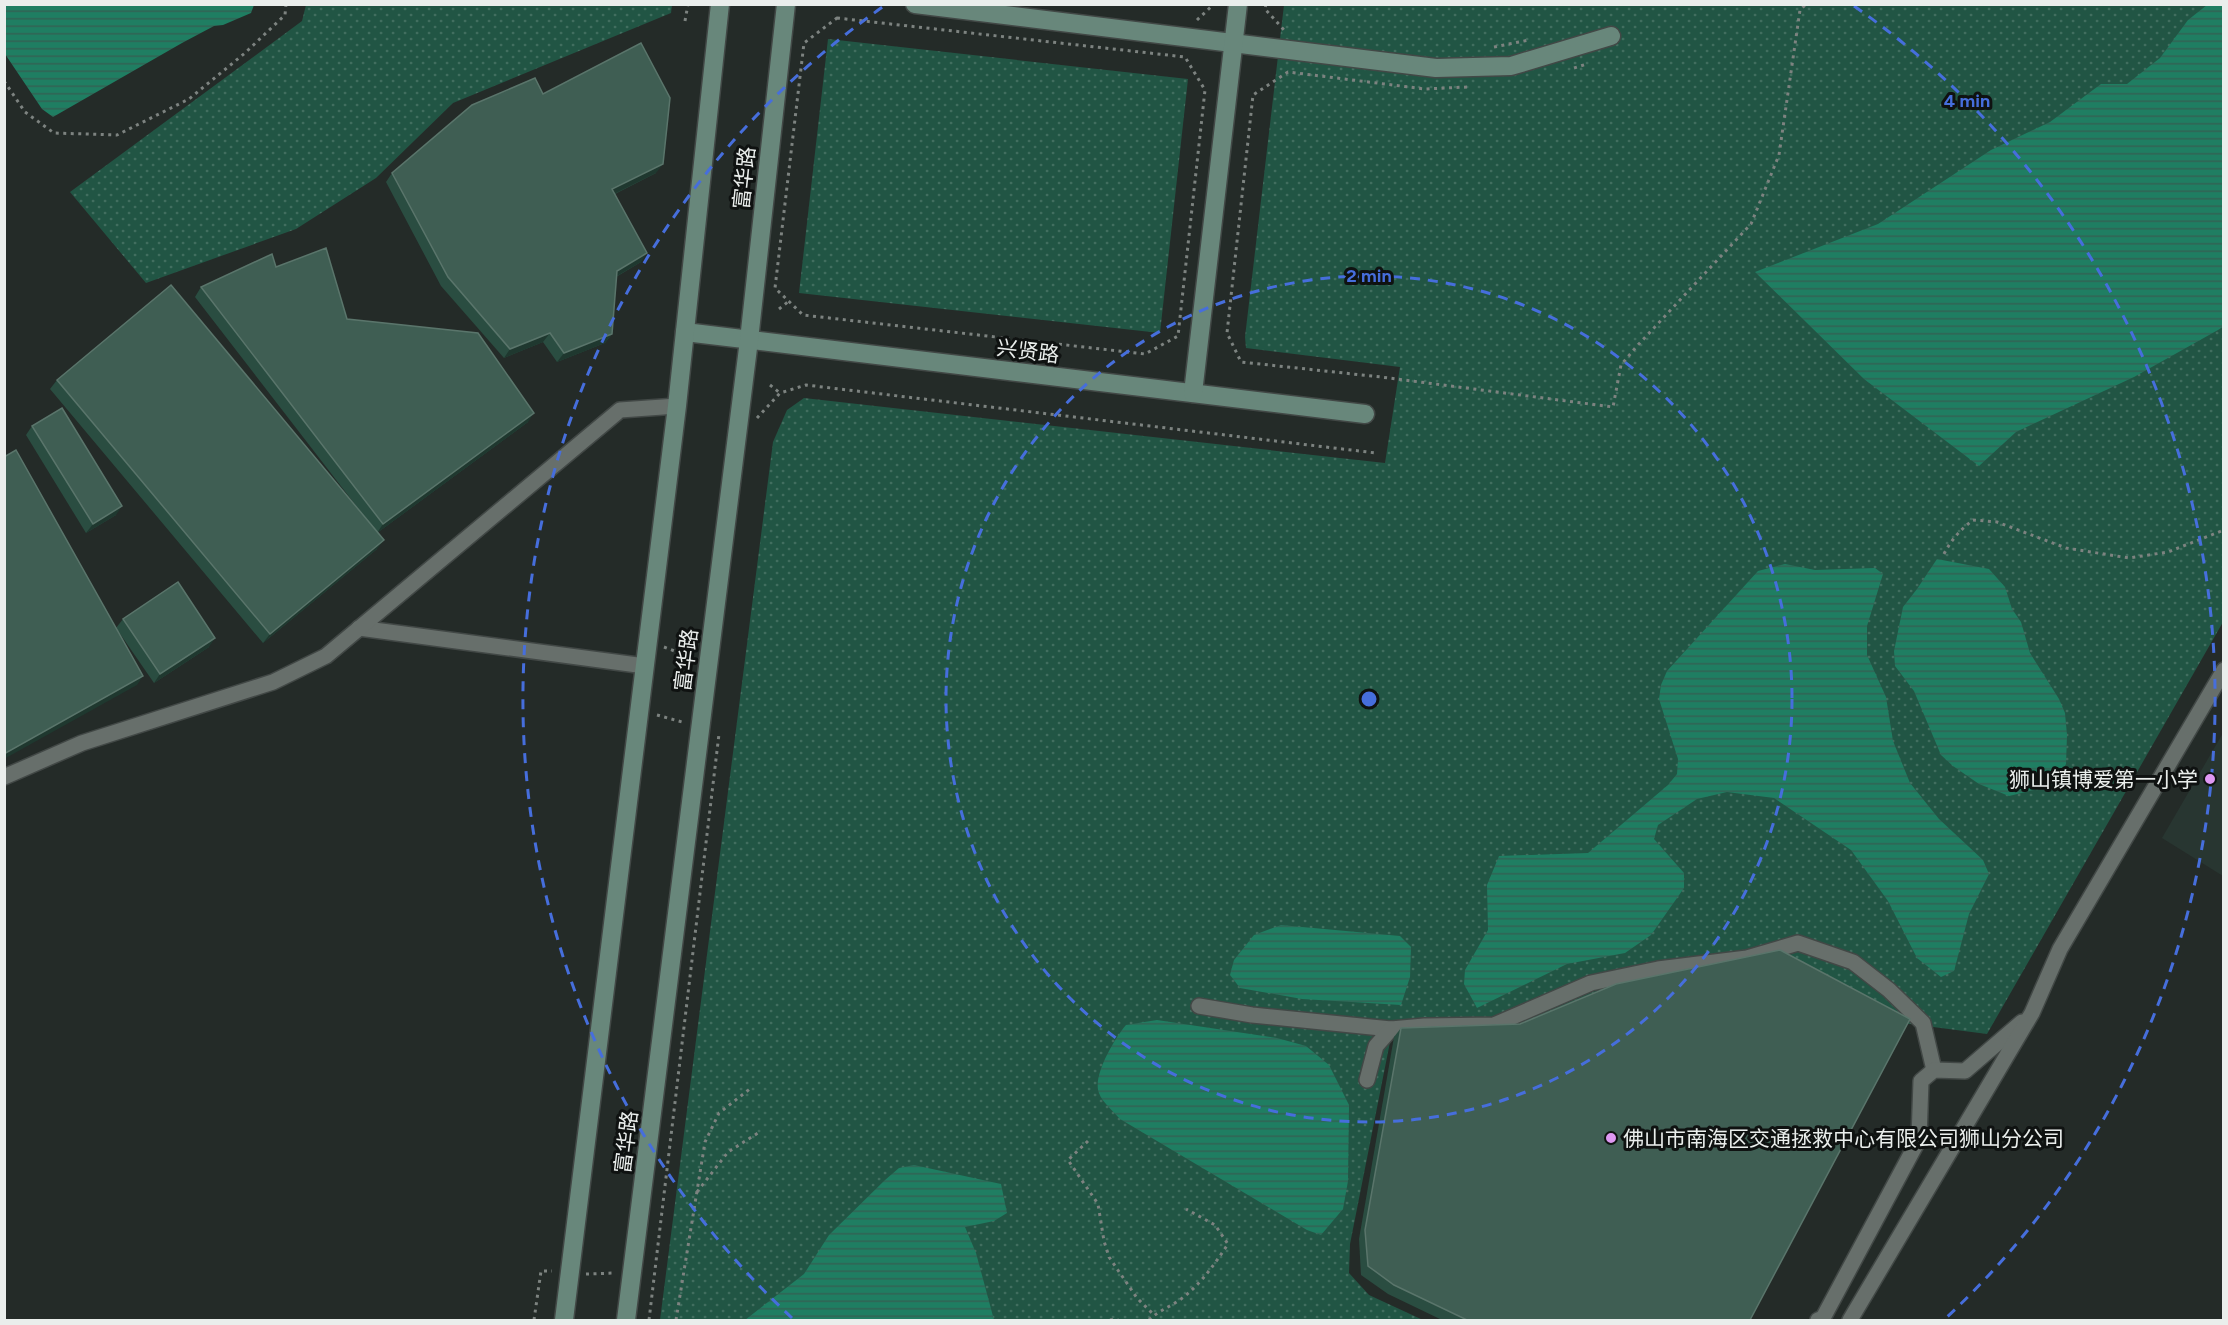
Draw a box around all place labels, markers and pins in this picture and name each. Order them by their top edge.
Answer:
centre of rings [1359,689,1379,709]
place label: 狮山镇博爱第一小学 [2009,767,2198,792]
marker: 狮山镇博爱第一小学 [2203,772,2217,786]
place label: 佛山市南海区交通拯救中心有限公司狮山分公司 [1623,1126,2064,1151]
marker: 佛山市南海区交通拯救中心有限公司狮山分公司 [1604,1131,1618,1145]

